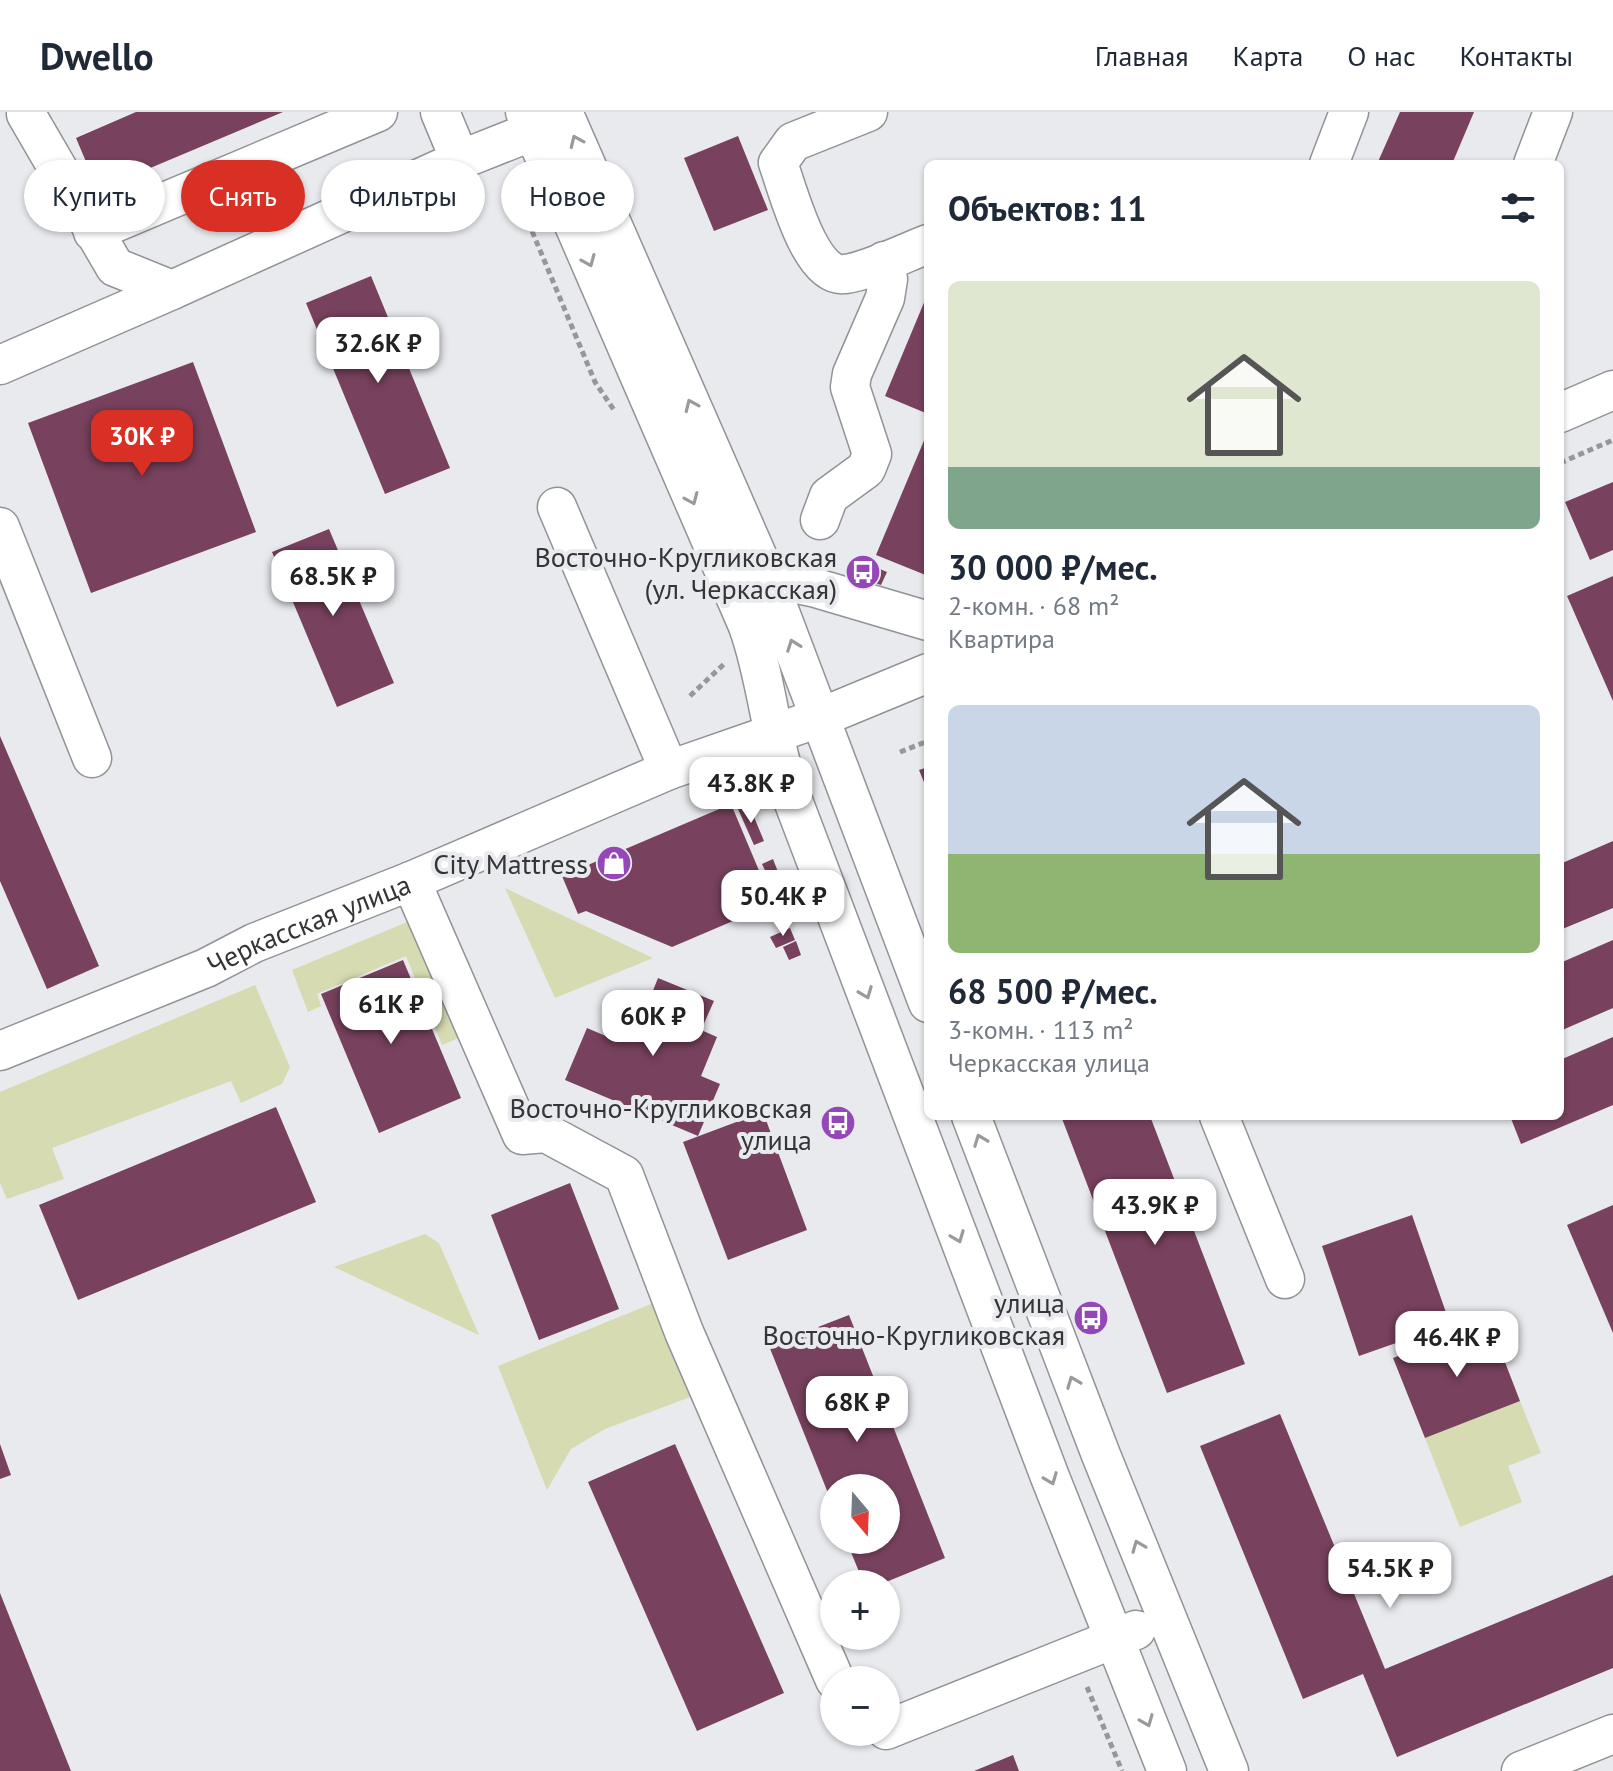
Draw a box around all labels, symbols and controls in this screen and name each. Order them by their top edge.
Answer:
text: Dwello [40,31,154,80]
text: Главная [1095,37,1189,74]
text: Карта [1233,37,1303,74]
text: О нас [1347,37,1416,74]
text: Контакты [1460,37,1573,74]
one-way arrow [570,135,586,150]
chip: Купить [24,160,165,232]
chip: Снять [181,160,305,232]
chip: Фильтры [321,160,485,232]
chip: Новое [501,160,634,232]
text: Объектов: 11 [948,186,1147,230]
icon: filters [1496,186,1540,230]
one-way arrow [579,252,595,267]
pin: 32.6K ₽ [304,317,452,385]
text: 32.6K ₽ [334,326,422,359]
icon: home [1172,333,1316,477]
one-way arrow [685,399,701,413]
pin: 30K ₽ [86,410,198,478]
text: 30K ₽ [109,419,175,452]
one-way arrow [683,491,699,505]
place label: Восточно-Кругликовская (ул. Черкасская) [535,538,837,607]
text: 30 000 ₽/мес. [948,545,1158,589]
pin: 68.5K ₽ [259,550,407,618]
bus stop icon: Восточно-Кругликовская (ул. Черкасская) [844,553,882,591]
text: 68.5K ₽ [289,559,377,592]
text: 2-комн. · 68 m² [948,589,1119,622]
text: Квартира [948,622,1055,655]
one-way arrow [786,638,803,652]
pin: 43.8K ₽ [677,757,825,825]
icon: home [1172,757,1316,901]
text: 43.8K ₽ [707,766,795,799]
shop icon: City Mattress [595,844,633,882]
place label: City Mattress [433,845,588,882]
street label: Черкасская улица [200,865,416,983]
pin: 50.4K ₽ [709,870,857,938]
text: 50.4K ₽ [739,879,827,912]
text: 68 500 ₽/мес. [948,969,1158,1013]
pin: 61K ₽ [335,978,447,1046]
one-way arrow [856,985,873,999]
text: 61K ₽ [358,987,424,1020]
pin: 60K ₽ [597,990,709,1058]
text: 60K ₽ [620,999,686,1032]
text: 3-комн. · 113 m² [948,1013,1134,1046]
text: Черкасская улица [948,1046,1150,1079]
place label: Восточно-Кругликовская улица [510,1089,812,1158]
bus stop icon: Восточно-Кругликовская улица [819,1104,857,1142]
one-way arrow [973,1133,990,1147]
pin: 43.9K ₽ [1081,1179,1229,1247]
text: 43.9K ₽ [1111,1188,1199,1221]
one-way arrow [948,1229,965,1243]
place label: улица Восточно-Кругликовская [763,1284,1065,1353]
bus stop icon: улица Восточно-Кругликовская [1072,1299,1110,1337]
pin: 46.4K ₽ [1383,1311,1531,1379]
text: 46.4K ₽ [1413,1320,1501,1353]
pin: 68K ₽ [801,1376,913,1444]
one-way arrow [1066,1376,1083,1390]
text: 68K ₽ [824,1385,890,1418]
one-way arrow [1041,1471,1058,1485]
north arrow [820,1474,900,1554]
map controls [820,1474,900,1746]
one-way arrow [1131,1540,1147,1554]
pin: 54.5K ₽ [1316,1542,1464,1610]
text: 54.5K ₽ [1346,1551,1434,1584]
button: + [820,1570,900,1650]
button: − [820,1666,900,1746]
one-way arrow [1137,1713,1154,1727]

